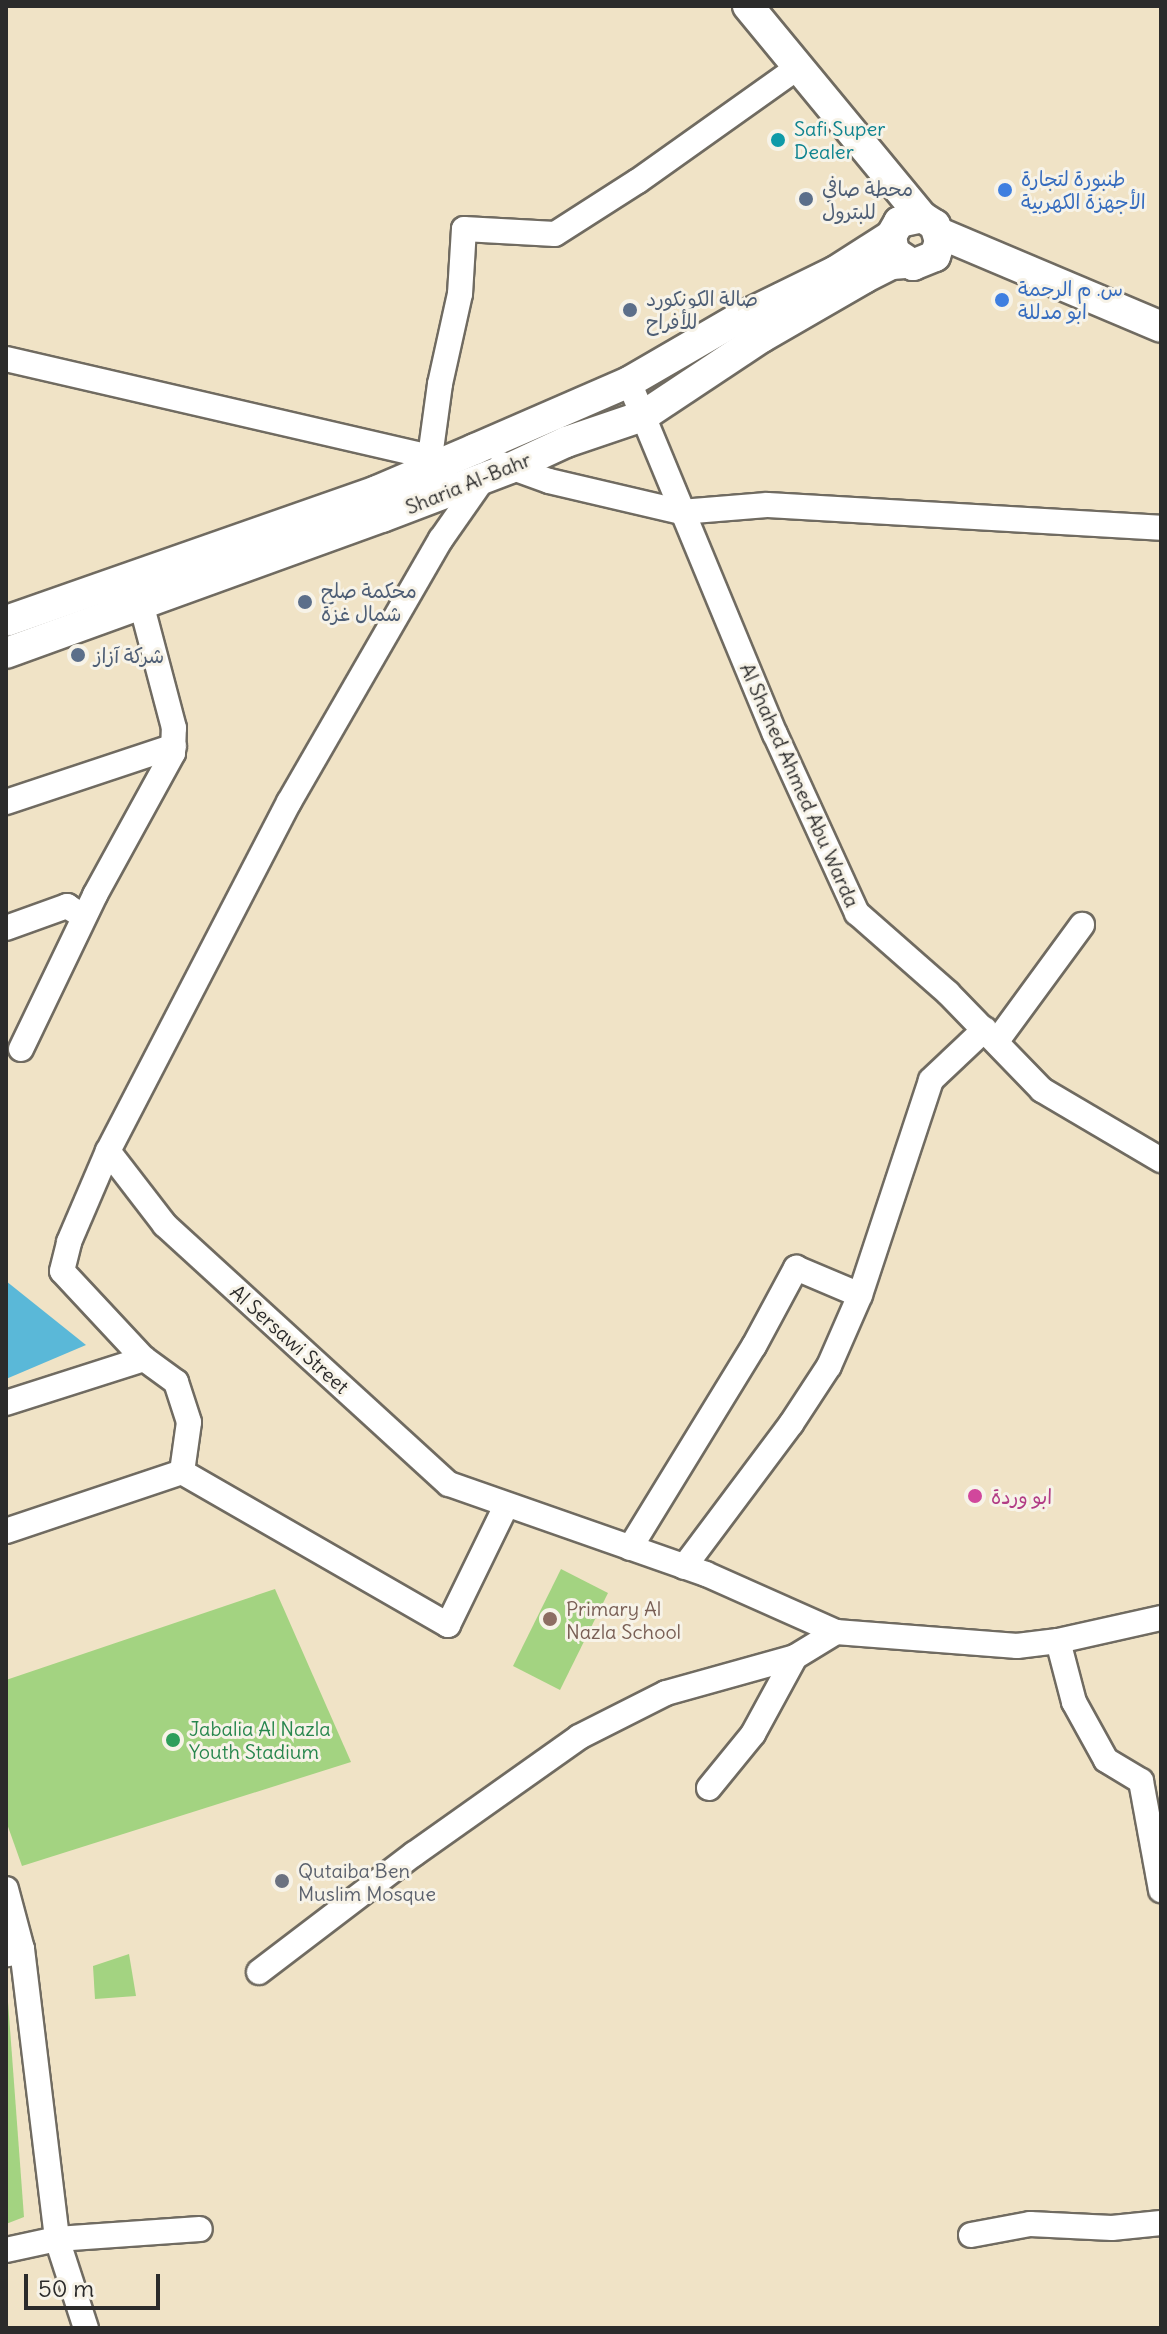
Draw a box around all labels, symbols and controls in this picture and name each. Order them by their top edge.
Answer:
place label: Safi Super Dealer [794,116,885,163]
marker: Safi Super Dealer [769,131,787,149]
place label: طنبورة لتجارة الأجهزة الكهربية [1021,166,1146,213]
place label: محطة صافي للبترول [822,176,913,223]
marker: طنبورة لتجارة الأجهزة الكهربية [996,181,1014,199]
marker: محطة صافي للبترول [797,190,815,208]
place label: س. م الرحمة ابو مدللة [1018,276,1123,323]
place label: صالة الكونكورد للأفراح [646,286,758,333]
marker: س. م الرحمة ابو مدللة [993,291,1011,309]
marker: صالة الكونكورد للأفراح [621,301,639,319]
street label: Sharia Al-Bahr [402,447,534,519]
place label: محكمة صلح شمال غزة [321,578,417,625]
marker: محكمة صلح شمال غزة [296,593,314,611]
place label: شركة آزاز [94,643,164,667]
marker: شركة آزاز [69,646,87,664]
street label: Al Shahed Ahmed Abu Warda [735,659,865,911]
street label: Al Sersawi Street [226,1280,354,1398]
place label: ابو وردة [991,1484,1052,1508]
marker: ابو وردة [966,1487,984,1505]
place label: Primary Al Nazla School [566,1596,681,1643]
marker: Primary Al Nazla School [541,1610,559,1628]
place label: Jabalia Al Nazla Youth Stadium [189,1716,331,1763]
marker: Jabalia Al Nazla Youth Stadium [164,1731,182,1749]
place label: Qutaiba Ben Muslim Mosque [298,1858,436,1905]
marker: Qutaiba Ben Muslim Mosque [273,1872,291,1890]
scale bar [28,2258,164,2308]
text: 50 m [38,2273,94,2303]

